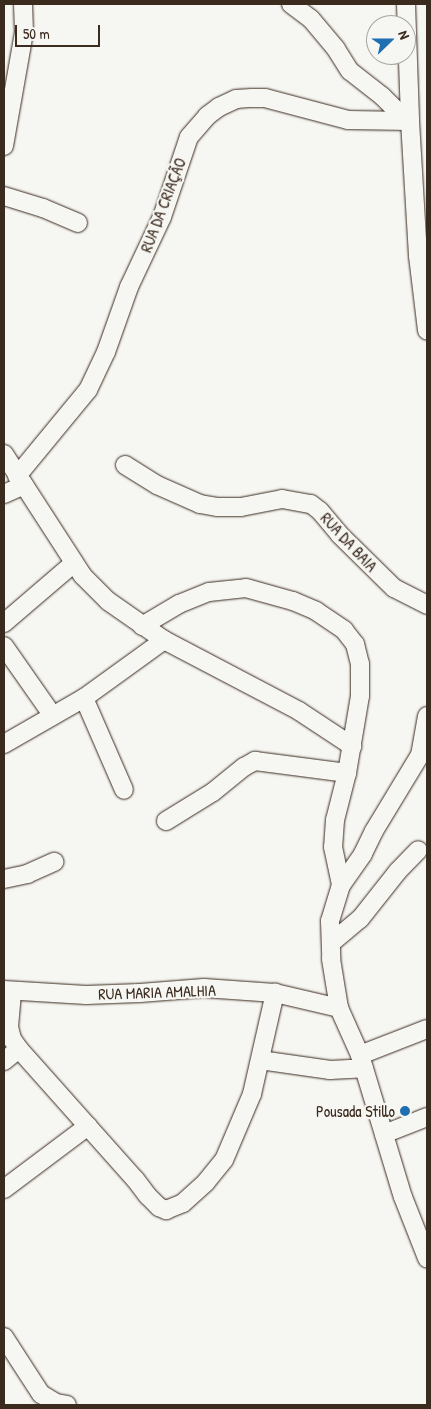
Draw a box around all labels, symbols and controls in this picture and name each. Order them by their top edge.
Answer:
scale bar [18,15,102,47]
north arrow [366,15,416,65]
text: 50 m [23,23,50,44]
text: N [394,28,415,42]
street label: RUA DA CRIAÇÃO [136,155,190,255]
street label: RUA DA BAIA [317,508,381,576]
street label: RUA MARIA AMALHIA [98,980,216,1004]
place label: Pousada Stillo [316,1101,395,1121]
marker: Pousada Stillo [399,1105,411,1117]

